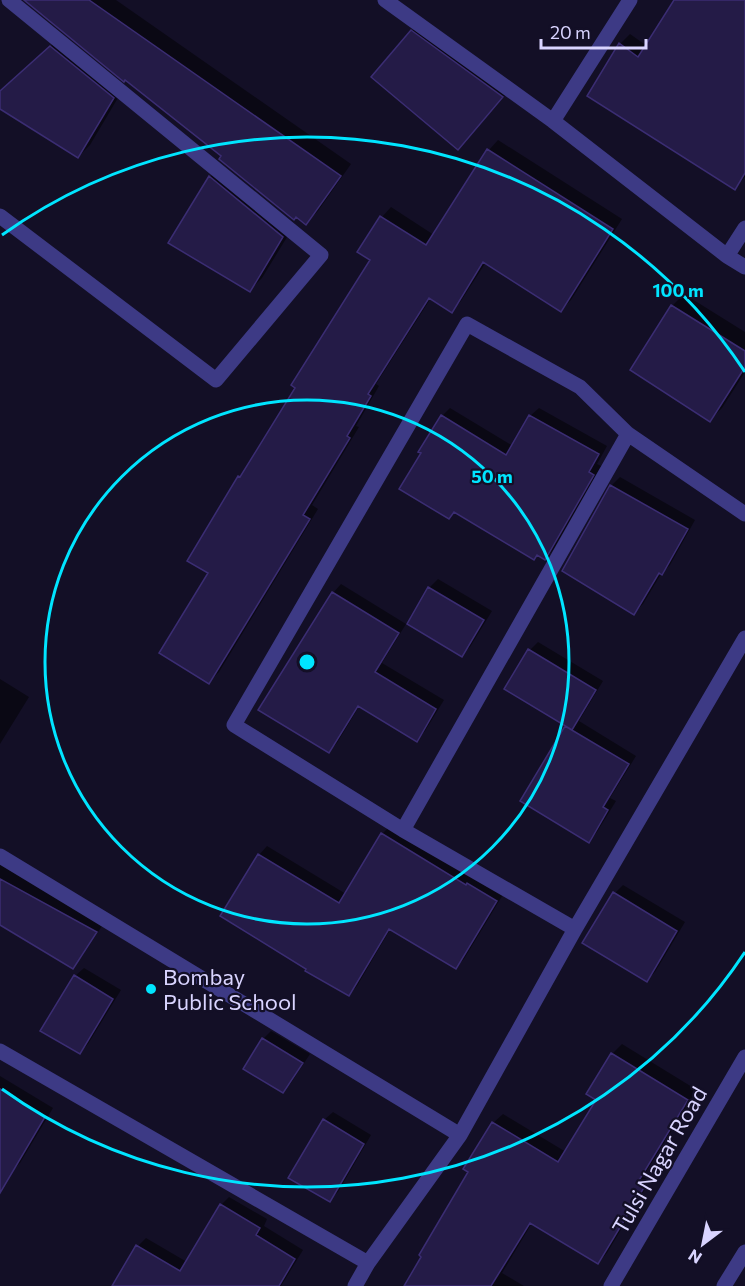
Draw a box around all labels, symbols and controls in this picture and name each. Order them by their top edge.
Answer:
scale bar [541,12,646,50]
text: 20 m [550,21,591,43]
text: 100 m [652,279,704,301]
text: 50 m [471,465,513,487]
centre of rings [297,652,317,672]
place label: Bombay Public School [163,963,297,1015]
marker: Bombay Public School [144,982,158,996]
street label: Tulsi Nagar Road [606,1081,712,1239]
north arrow [673,1214,733,1274]
text: N [685,1246,705,1268]

